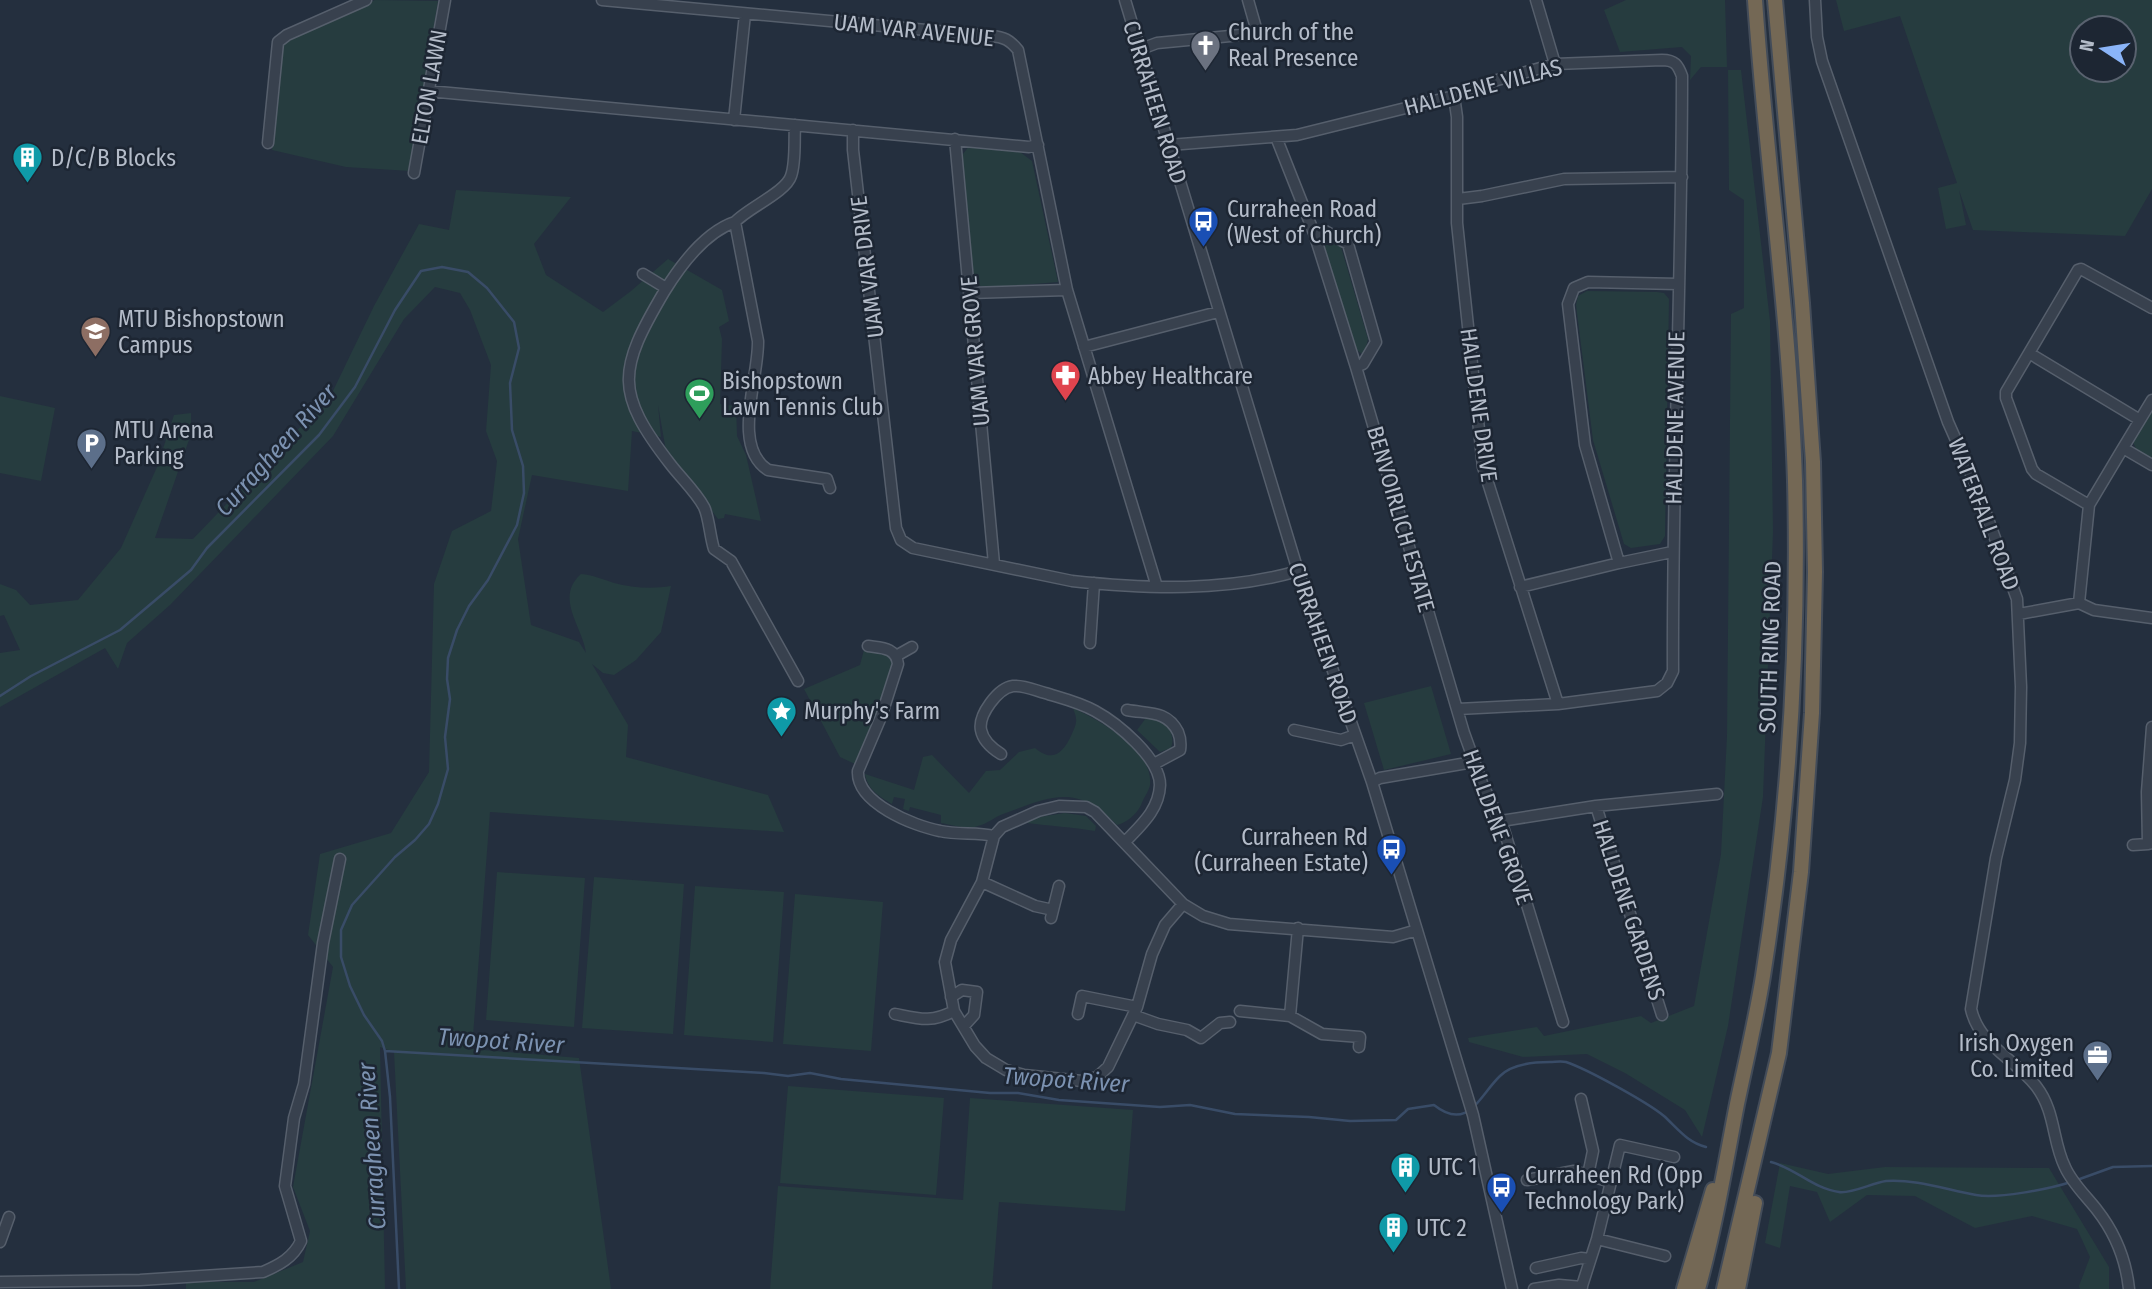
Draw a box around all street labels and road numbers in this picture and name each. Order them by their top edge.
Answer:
street label: UAM VAR AVENUE [832,8,996,52]
street label: CURRAHEEN ROAD [1117,17,1193,187]
street label: ELTON LAWN [405,27,453,147]
street label: HALLDENE VILLAS [1401,52,1565,122]
street label: UAM VAR DRIVE [844,194,890,340]
street label: UAM VAR GROVE [954,275,996,427]
street label: HALLDENE DRIVE [1454,326,1504,484]
street label: HALLDENE AVENUE [1659,331,1691,505]
street label: BENVOIRLICH ESTATE [1361,423,1441,615]
street label: WATERFALL ROAD [1942,434,2026,594]
street label: CURRAHEEN ROAD [1282,559,1364,727]
street label: SOUTH RING ROAD [1753,560,1787,734]
street label: HALLDENE GROVE [1457,746,1539,908]
street label: HALLDENE GARDENS [1587,816,1671,1004]

